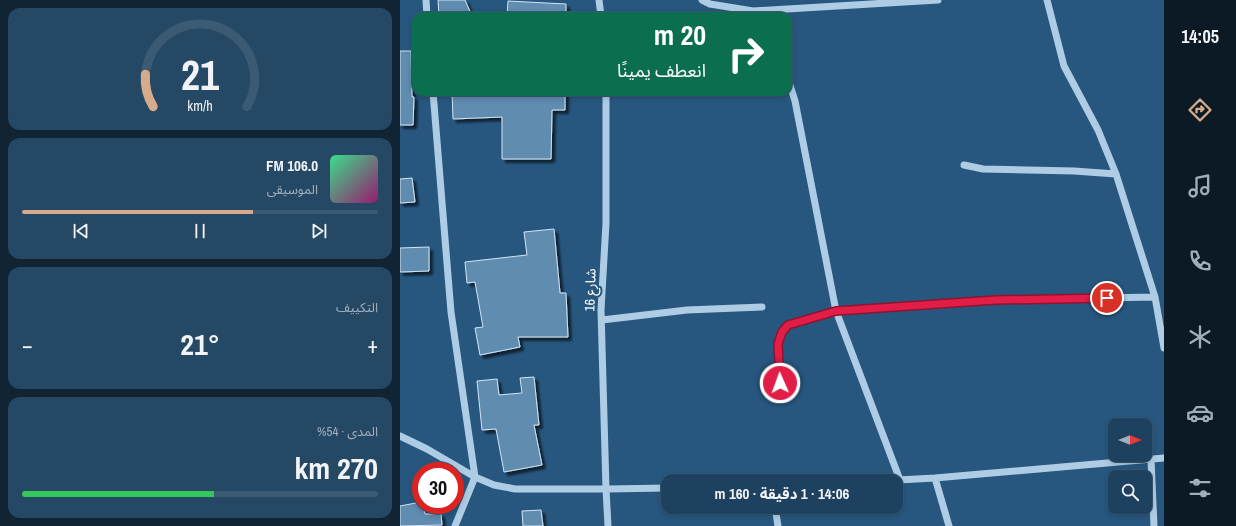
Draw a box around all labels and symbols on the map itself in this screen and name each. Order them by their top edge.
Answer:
street label: شارع 16 [580,268,602,312]
pin [1090,281,1124,315]
position arrow [759,362,801,404]
north arrow [1108,418,1152,462]
speed limit sign: 30 [412,462,464,514]

